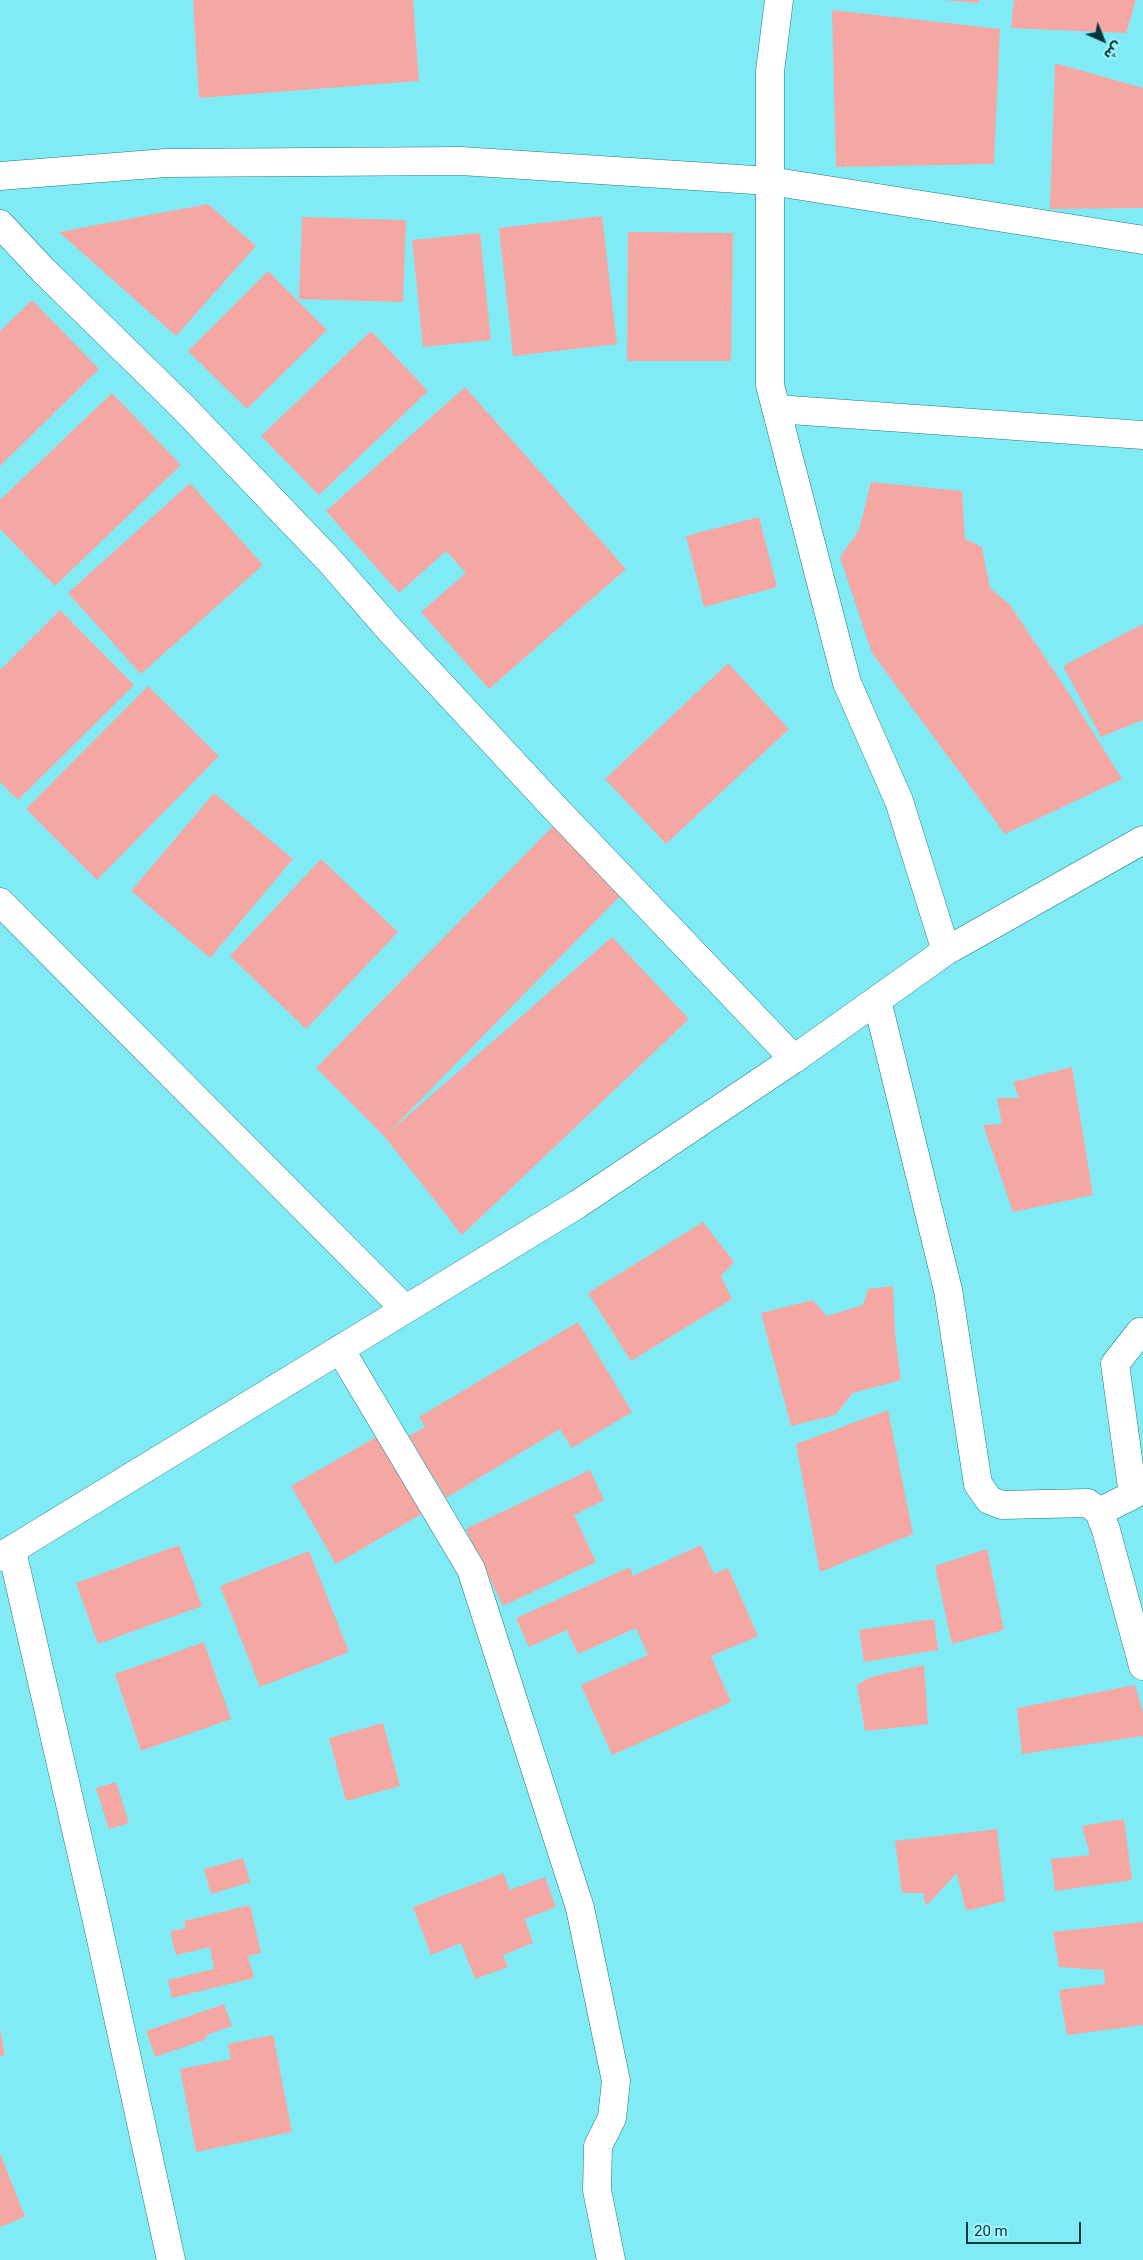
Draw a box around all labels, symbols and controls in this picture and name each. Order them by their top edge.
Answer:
north arrow [1078,15,1128,65]
text: ش [1101,38,1126,63]
scale bar [968,2212,1083,2244]
text: 20 m [974,2222,1008,2240]

